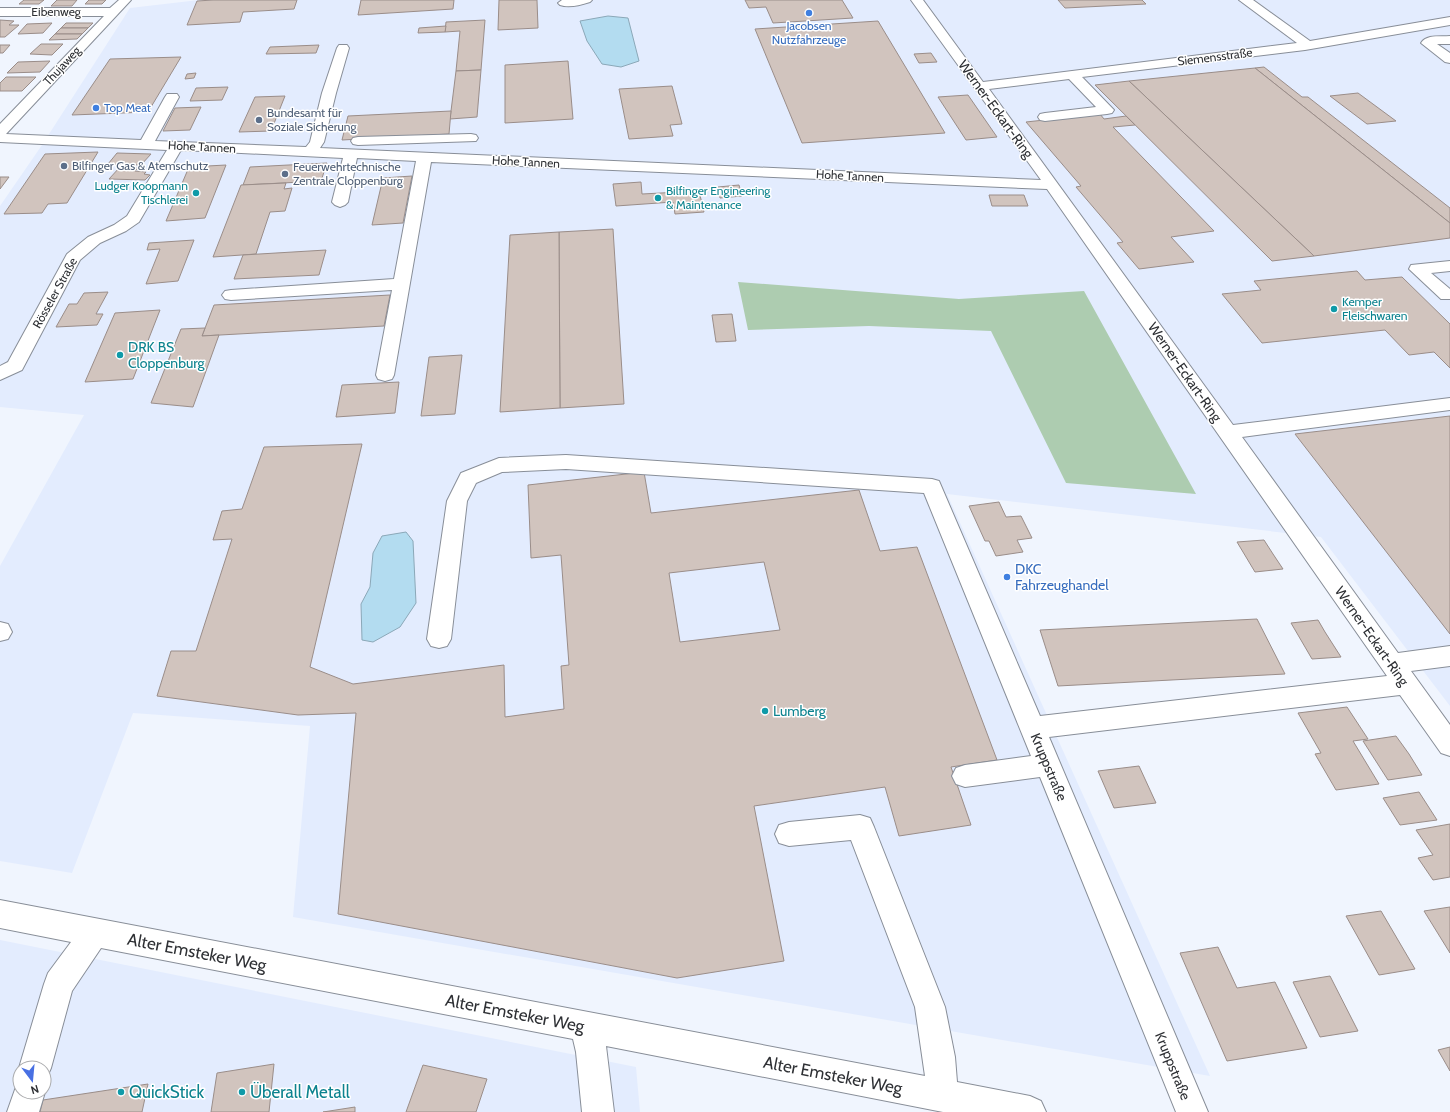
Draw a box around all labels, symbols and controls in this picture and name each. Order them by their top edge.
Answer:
street label: Eibenweg [31,4,82,19]
marker: Jacobsen Nutzfahrzeuge [804,8,814,18]
place label: Jacobsen Nutzfahrzeuge [772,18,846,47]
street label: Thujaweg [40,42,84,88]
street label: Siemensstraße [1177,44,1253,69]
street label: Werner-Eckart-Ring [954,56,1038,163]
place label: Top Meat [104,100,151,115]
marker: Top Meat [91,103,101,113]
place label: Bundesamt für Soziale Sicherung [267,105,357,134]
marker: Bundesamt für Soziale Sicherung [254,115,264,125]
street label: Hohe Tannen [168,137,237,156]
street label: Hohe Tannen [492,152,561,171]
place label: Bilfinger Gas & Atemschutz [72,158,209,173]
place label: Feuerwehrtechnische Zentrale Cloppenburg [293,159,404,188]
marker: Bilfinger Gas & Atemschutz [59,161,69,171]
street label: Hohe Tannen [816,166,885,185]
marker: Feuerwehrtechnische Zentrale Cloppenburg [280,169,290,179]
place label: Ludger Koopmann Tischlerei [95,178,188,207]
place label: Bilfinger Engineering & Maintenance [666,183,771,212]
marker: Ludger Koopmann Tischlerei [191,188,201,198]
marker: Bilfinger Engineering & Maintenance [653,193,663,203]
street label: Rösseler Straße [29,255,80,331]
place label: Kemper Fleischwaren [1342,294,1408,323]
marker: Kemper Fleischwaren [1329,304,1339,314]
street label: Werner-Eckart-Ring [1144,319,1227,426]
place label: DRK BS Cloppenburg [128,338,206,372]
marker: DRK BS Cloppenburg [115,350,125,360]
place label: DKC Fahrzeughandel [1015,560,1109,594]
marker: DKC Fahrzeughandel [1002,572,1012,582]
street label: Werner-Eckart-Ring [1331,583,1414,690]
place label: Lumberg [773,702,827,720]
marker: Lumberg [760,706,770,716]
street label: Kruppstraße [1027,730,1071,804]
street label: Alter Emsteker Weg [126,929,269,975]
street label: Alter Emsteker Weg [444,990,587,1036]
street label: Kruppstraße [1151,1029,1195,1103]
street label: Alter Emsteker Weg [762,1052,905,1098]
north arrow [12,1060,52,1100]
place label: Überall Metall [250,1081,350,1102]
text: N [29,1082,40,1097]
place label: QuickStick [129,1082,205,1102]
marker: QuickStick [116,1087,126,1097]
marker: Überall Metall [237,1087,247,1097]

